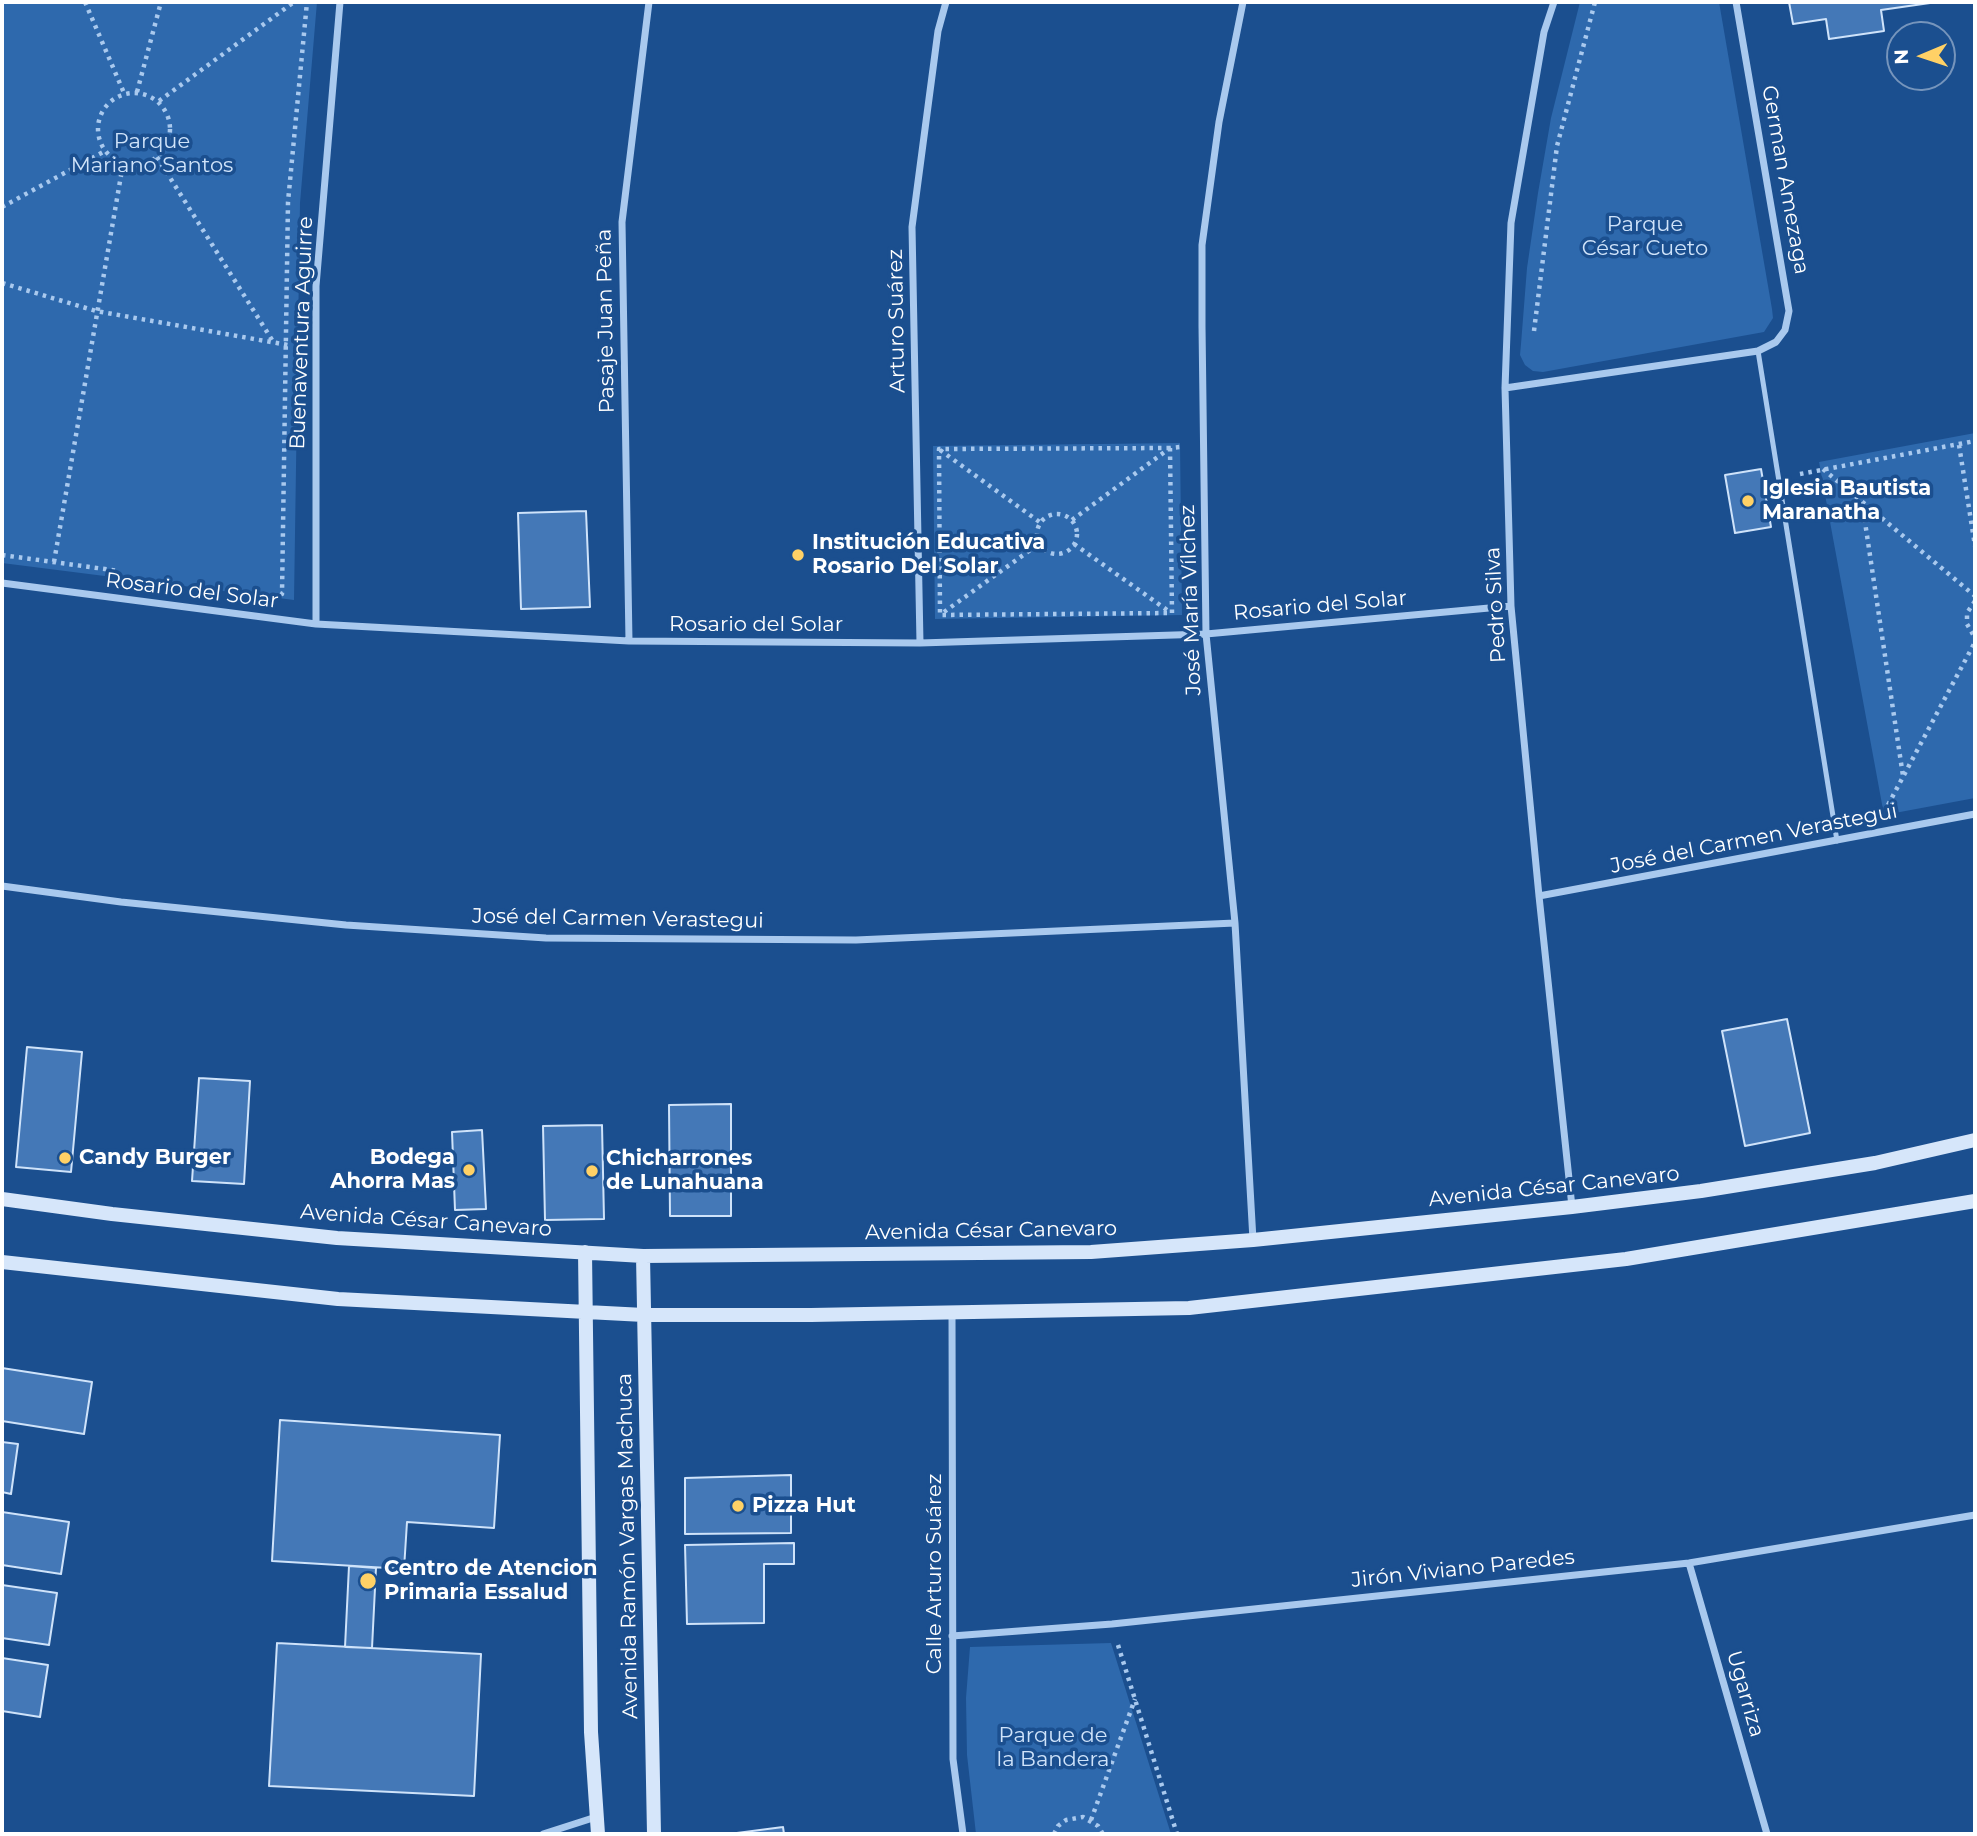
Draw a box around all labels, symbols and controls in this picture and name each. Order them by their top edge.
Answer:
north arrow [1886,21,1956,91]
text: N [1890,49,1913,65]
street label: German Amezaga [1756,84,1814,276]
park label: Parque Mariano Santos [71,129,233,179]
park label: Parque César Cueto [1582,212,1708,262]
street label: Buenaventura Aguirre [285,216,319,450]
street label: Pasaje Juan Peña [592,229,620,413]
street label: Arturo Suárez [883,249,911,393]
place label: Iglesia Bautista Maranatha [1762,476,1931,526]
marker: Iglesia Bautista Maranatha [1740,493,1756,509]
street label: José María Vílchez [1175,504,1207,696]
place label: Institución Educativa Rosario Del Solar [812,530,1045,580]
street label: Pedro Silva [1480,546,1512,664]
marker: Institución Educativa Rosario Del Solar [790,547,806,563]
street label: Rosario del Solar [104,568,280,614]
street label: Rosario del Solar [1232,586,1408,626]
street label: Rosario del Solar [669,612,843,638]
street label: José del Carmen Verastegui [1608,799,1900,879]
street label: José del Carmen Verastegui [472,904,764,934]
place label: Candy Burger [79,1145,231,1171]
place label: Bodega Ahorra Mas [330,1145,455,1195]
place label: Chicharrones de Lunahuana [606,1146,764,1196]
marker: Candy Burger [57,1150,73,1166]
street label: Avenida César Canevaro [1427,1161,1681,1213]
marker: Bodega Ahorra Mas [461,1162,477,1178]
marker: Chicharrones de Lunahuana [584,1163,600,1179]
street label: Avenida César Canevaro [299,1200,553,1242]
street label: Avenida César Canevaro [865,1216,1117,1246]
street label: Avenida Ramón Vargas Machuca [612,1373,644,1719]
street label: Calle Arturo Suárez [922,1474,948,1674]
place label: Pizza Hut [752,1493,856,1519]
marker: Pizza Hut [730,1498,746,1514]
street label: Jirón Viviano Paredes [1350,1545,1576,1593]
place label: Centro de Atencion Primaria Essalud [384,1556,598,1606]
marker: Centro de Atencion Primaria Essalud [358,1571,378,1591]
street label: Ugarriza [1721,1648,1769,1740]
park label: Parque de la Bandera [997,1723,1109,1773]

